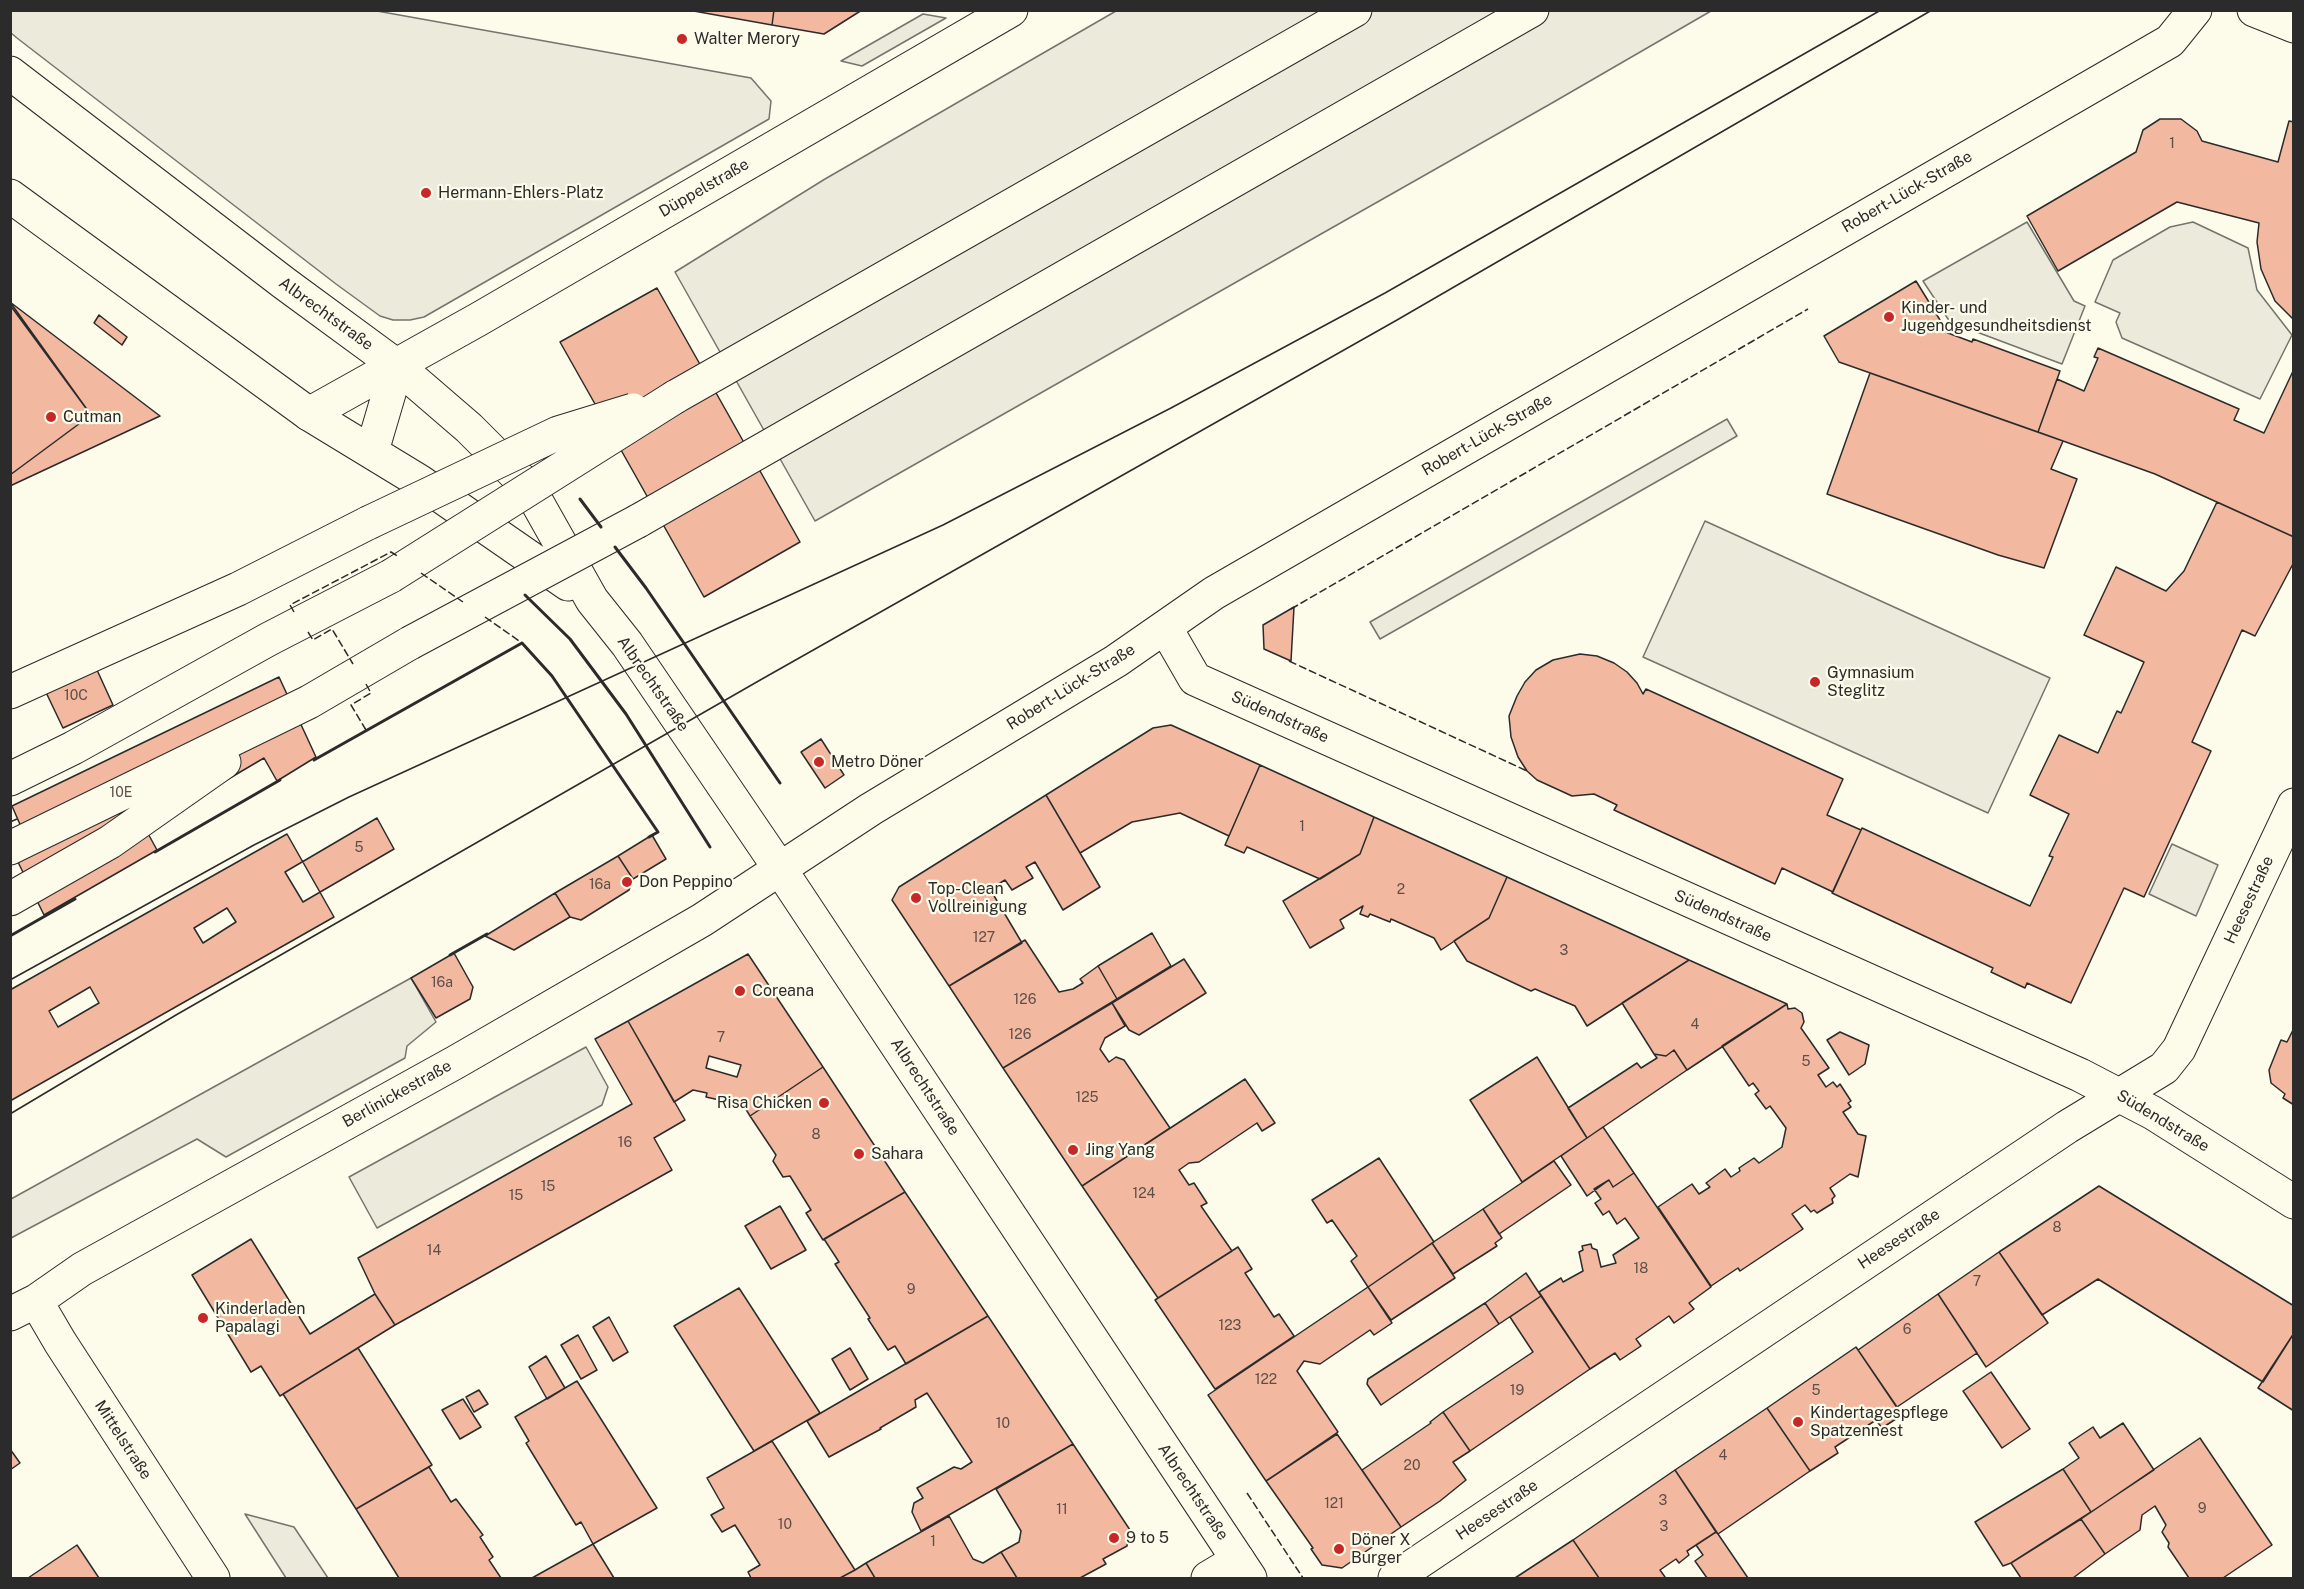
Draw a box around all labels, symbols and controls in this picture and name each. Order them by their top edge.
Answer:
place label: Walter Merory [694,29,800,49]
marker: Walter Merory [675,32,689,46]
house number: 1 [2169,136,2175,152]
street label: Robert-Lück-Straße [1838,147,1976,237]
street label: Düppelstraße [656,155,752,221]
place label: Hermann-Ehlers-Platz [438,183,603,203]
marker: Hermann-Ehlers-Platz [419,186,433,200]
street label: Albrechtstraße [275,273,377,355]
place label: Kinder- und Jugendgesundheitsdienst [1901,298,2092,336]
marker: Kinder- und Jugendgesundheitsdienst [1882,310,1896,324]
street label: Robert-Lück-Straße [1418,390,1556,480]
place label: Cutman [63,407,121,427]
marker: Cutman [44,410,58,424]
street label: Albrechtstraße [613,633,693,735]
street label: Robert-Lück-Straße [1003,640,1139,734]
place label: Gymnasium Steglitz [1827,663,1914,701]
marker: Gymnasium Steglitz [1808,675,1822,689]
street label: Südendstraße [1228,687,1332,747]
house number: 10C [64,688,88,704]
place label: Metro Döner [831,752,924,772]
marker: Metro Döner [812,755,826,769]
house number: 10E [110,785,132,801]
house number: 1 [1299,819,1305,835]
house number: 5 [355,840,363,856]
street label: Heesestraße [2220,853,2278,947]
place label: Don Peppino [639,872,733,892]
marker: Don Peppino [620,875,634,889]
house number: 16a [589,877,611,893]
place label: Top-Clean Vollreinigung [928,879,1027,917]
house number: 2 [1397,882,1405,898]
street label: Südendstraße [1671,886,1775,946]
marker: Top-Clean Vollreinigung [909,891,923,905]
house number: 127 [973,930,995,946]
house number: 3 [1560,943,1568,959]
house number: 16a [431,975,453,991]
place label: Coreana [752,981,814,1001]
marker: Coreana [733,984,747,998]
house number: 126 [1014,992,1036,1008]
house number: 4 [1691,1017,1699,1033]
house number: 126 [1009,1027,1031,1043]
house number: 7 [717,1030,725,1046]
street label: Albrechtstraße [886,1035,964,1139]
house number: 5 [1802,1054,1810,1070]
street label: Berlinickestraße [339,1056,455,1132]
street label: Südendstraße [2113,1086,2213,1156]
house number: 125 [1075,1090,1099,1106]
place label: Risa Chicken [717,1093,812,1113]
marker: Risa Chicken [817,1096,831,1110]
house number: 8 [811,1127,821,1143]
house number: 16 [618,1135,632,1151]
place label: Jing Yang [1085,1140,1155,1160]
marker: Jing Yang [1066,1143,1080,1157]
place label: Sahara [871,1144,923,1164]
marker: Sahara [852,1147,866,1161]
house number: 15 [541,1179,555,1195]
house number: 124 [1133,1186,1155,1202]
house number: 15 [509,1188,523,1204]
street label: Heesestraße [1854,1205,1944,1273]
house number: 8 [2052,1220,2062,1236]
house number: 14 [427,1243,441,1259]
house number: 18 [1634,1261,1648,1277]
house number: 7 [1973,1274,1981,1290]
house number: 9 [907,1282,915,1298]
place label: Kinderladen Papalagi [215,1299,306,1337]
marker: Kinderladen Papalagi [196,1311,210,1325]
house number: 123 [1219,1318,1241,1334]
house number: 6 [1903,1322,1911,1338]
house number: 122 [1255,1372,1277,1388]
house number: 19 [1510,1383,1524,1399]
house number: 5 [1812,1383,1820,1399]
street label: Mittelstraße [90,1397,156,1483]
place label: Kindertagespflege Spatzennest [1810,1403,1948,1441]
marker: Kindertagespflege Spatzennest [1791,1415,1805,1429]
house number: 10 [996,1416,1010,1432]
street label: Albrechtstraße [1154,1440,1232,1544]
house number: 4 [1719,1448,1727,1464]
house number: 20 [1404,1458,1420,1474]
street label: Heesestraße [1452,1476,1542,1544]
house number: 3 [1659,1493,1667,1509]
house number: 121 [1324,1496,1344,1512]
house number: 9 [2198,1501,2206,1517]
house number: 11 [1056,1502,1068,1518]
house number: 10 [778,1517,792,1533]
house number: 3 [1660,1519,1668,1535]
place label: 9 to 5 [1126,1528,1169,1548]
place label: Döner X Burger [1351,1530,1411,1568]
marker: 9 to 5 [1107,1531,1121,1545]
house number: 1 [930,1534,936,1550]
marker: Döner X Burger [1332,1542,1346,1556]

